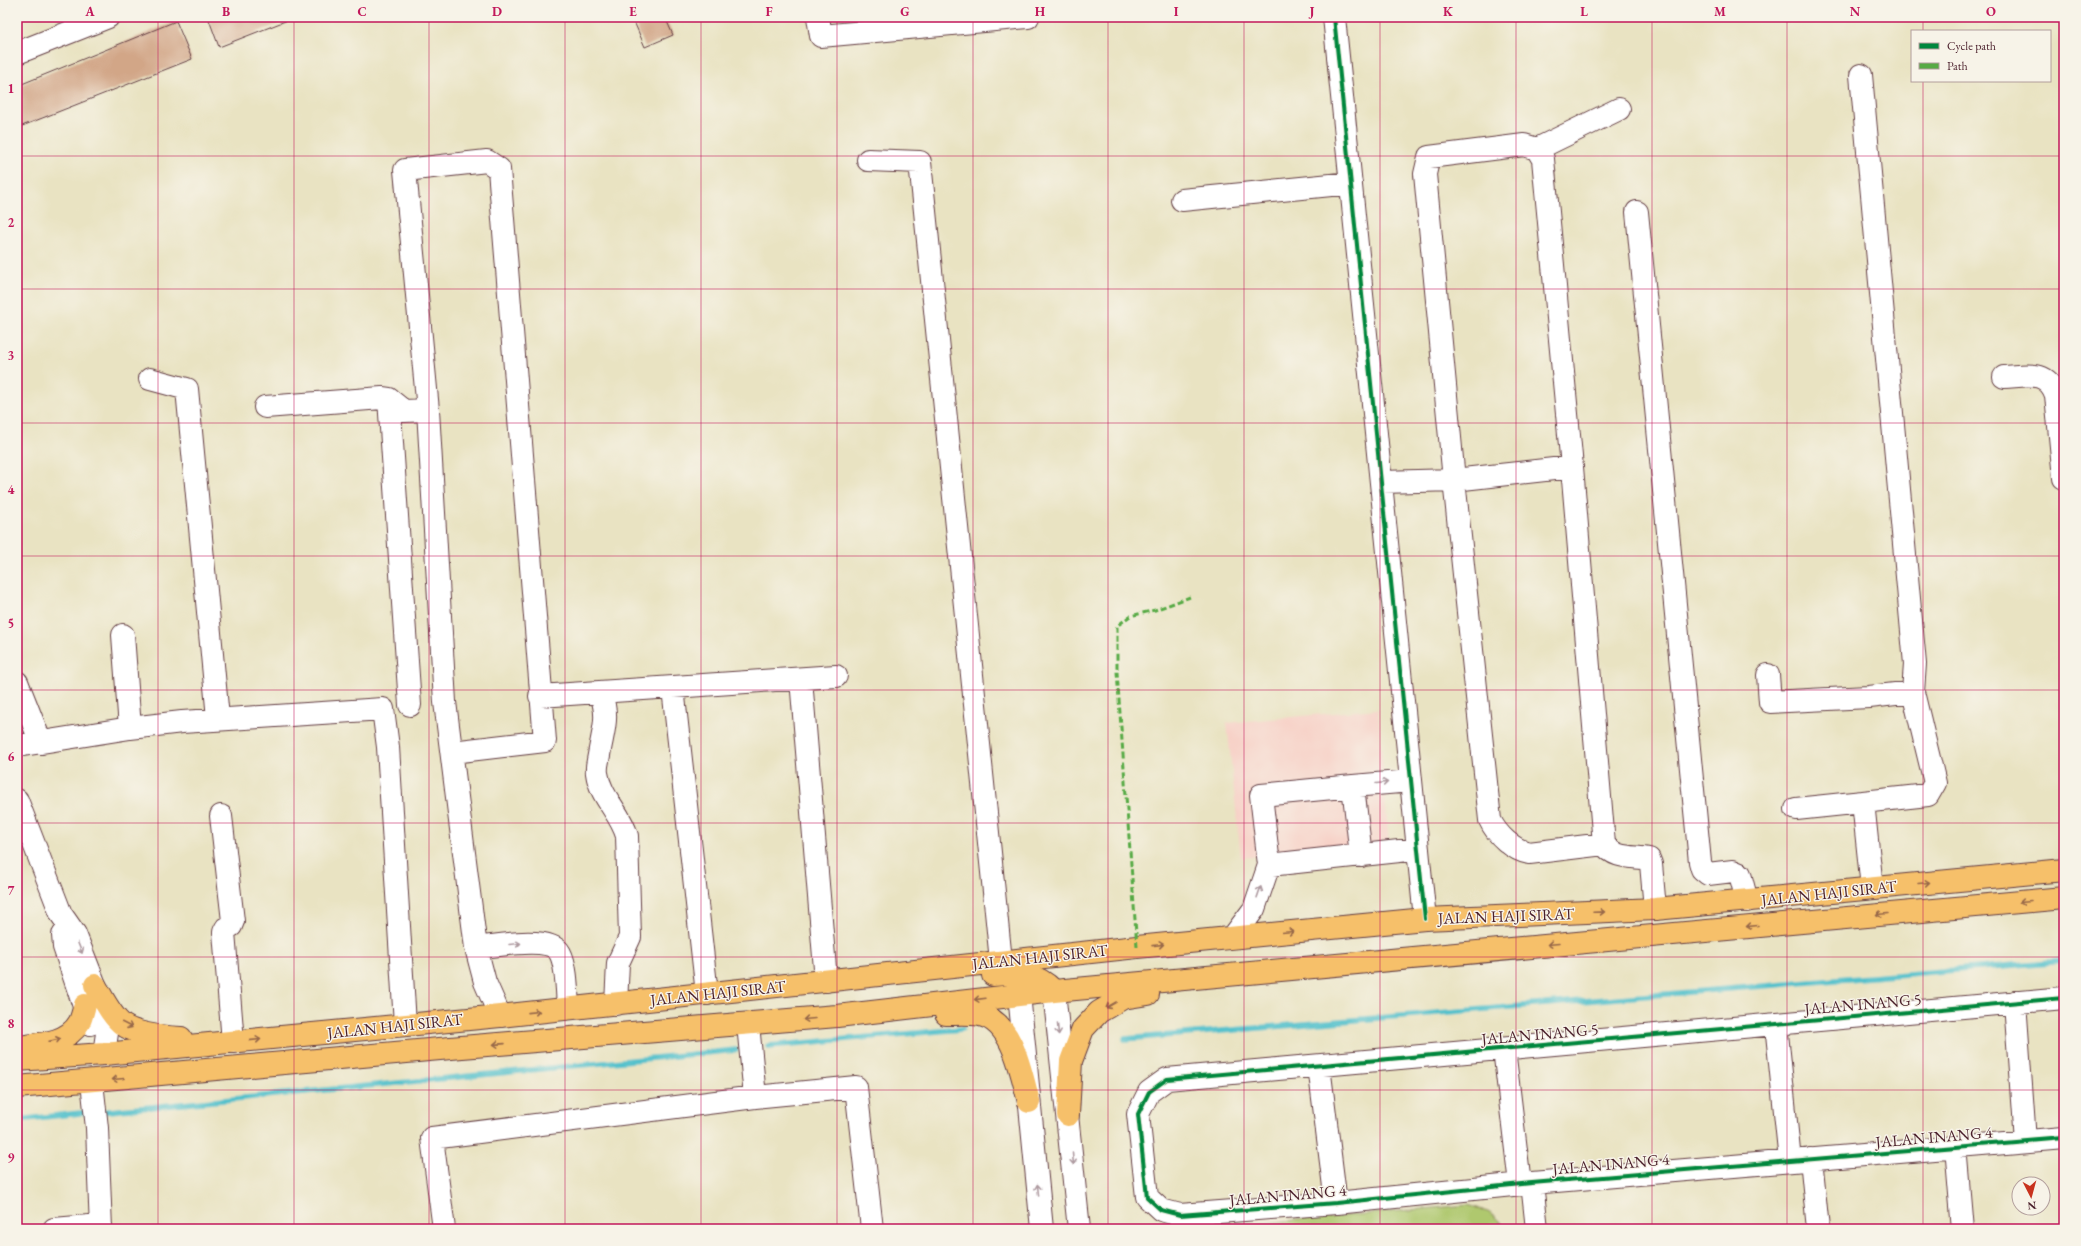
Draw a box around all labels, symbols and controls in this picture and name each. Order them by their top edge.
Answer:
text: A [84,3,95,20]
text: B [222,3,230,20]
text: C [357,3,367,20]
text: D [492,3,502,20]
text: E [629,3,637,20]
text: F [765,3,773,20]
text: G [900,3,910,20]
text: H [1035,3,1046,20]
text: I [1174,3,1179,20]
text: J [1308,3,1315,20]
text: K [1443,3,1454,20]
text: L [1580,3,1588,20]
text: M [1714,3,1726,20]
text: N [1850,3,1861,20]
text: O [1986,3,1996,20]
legend [1911,30,2051,82]
text: Cycle path [1947,38,1996,54]
text: Path [1947,58,1968,74]
text: 1 [8,80,15,97]
text: 2 [8,214,15,231]
text: 3 [8,347,15,364]
text: 4 [8,481,15,498]
text: 5 [8,615,14,632]
text: 6 [8,748,15,765]
one-way arrow [1375,780,1388,787]
street label: JALAN HAJI SIRAT [1758,875,1898,911]
one-way arrow [1917,879,1930,887]
text: 7 [8,882,15,899]
one-way arrow [1256,886,1264,898]
one-way arrow [2019,898,2032,905]
street label: JALAN HAJI SIRAT [1436,903,1575,929]
one-way arrow [1592,908,1605,915]
one-way arrow [1876,910,1889,918]
one-way arrow [1746,922,1759,929]
one-way arrow [1281,928,1294,936]
street label: JALAN HAJI SIRAT [969,939,1109,975]
one-way arrow [1547,940,1560,947]
one-way arrow [77,941,85,953]
one-way arrow [508,941,521,948]
one-way arrow [1152,941,1165,948]
street label: JALAN HAJI SIRAT [647,975,787,1011]
street label: JALAN INANG 5 [1802,988,1922,1020]
one-way arrow [974,995,987,1002]
one-way arrow [1105,1002,1117,1010]
street label: JALAN HAJI SIRAT [324,1008,464,1044]
one-way arrow [527,1008,540,1016]
text: 8 [8,1015,15,1032]
one-way arrow [803,1015,816,1022]
street label: JALAN INANG 5 [1479,1018,1599,1050]
one-way arrow [121,1022,133,1030]
one-way arrow [1054,1022,1061,1035]
one-way arrow [49,1036,62,1044]
one-way arrow [248,1036,261,1043]
one-way arrow [492,1041,505,1048]
one-way arrow [112,1076,125,1083]
street label: JALAN INANG 4 [1873,1121,1994,1153]
street label: JALAN INANG 4 [1550,1148,1671,1180]
text: 9 [8,1149,15,1166]
one-way arrow [1069,1152,1076,1165]
north arrow [2011,1176,2051,1216]
street label: JALAN INANG 4 [1227,1179,1348,1211]
one-way arrow [1034,1184,1042,1197]
text: N [2027,1199,2037,1213]

